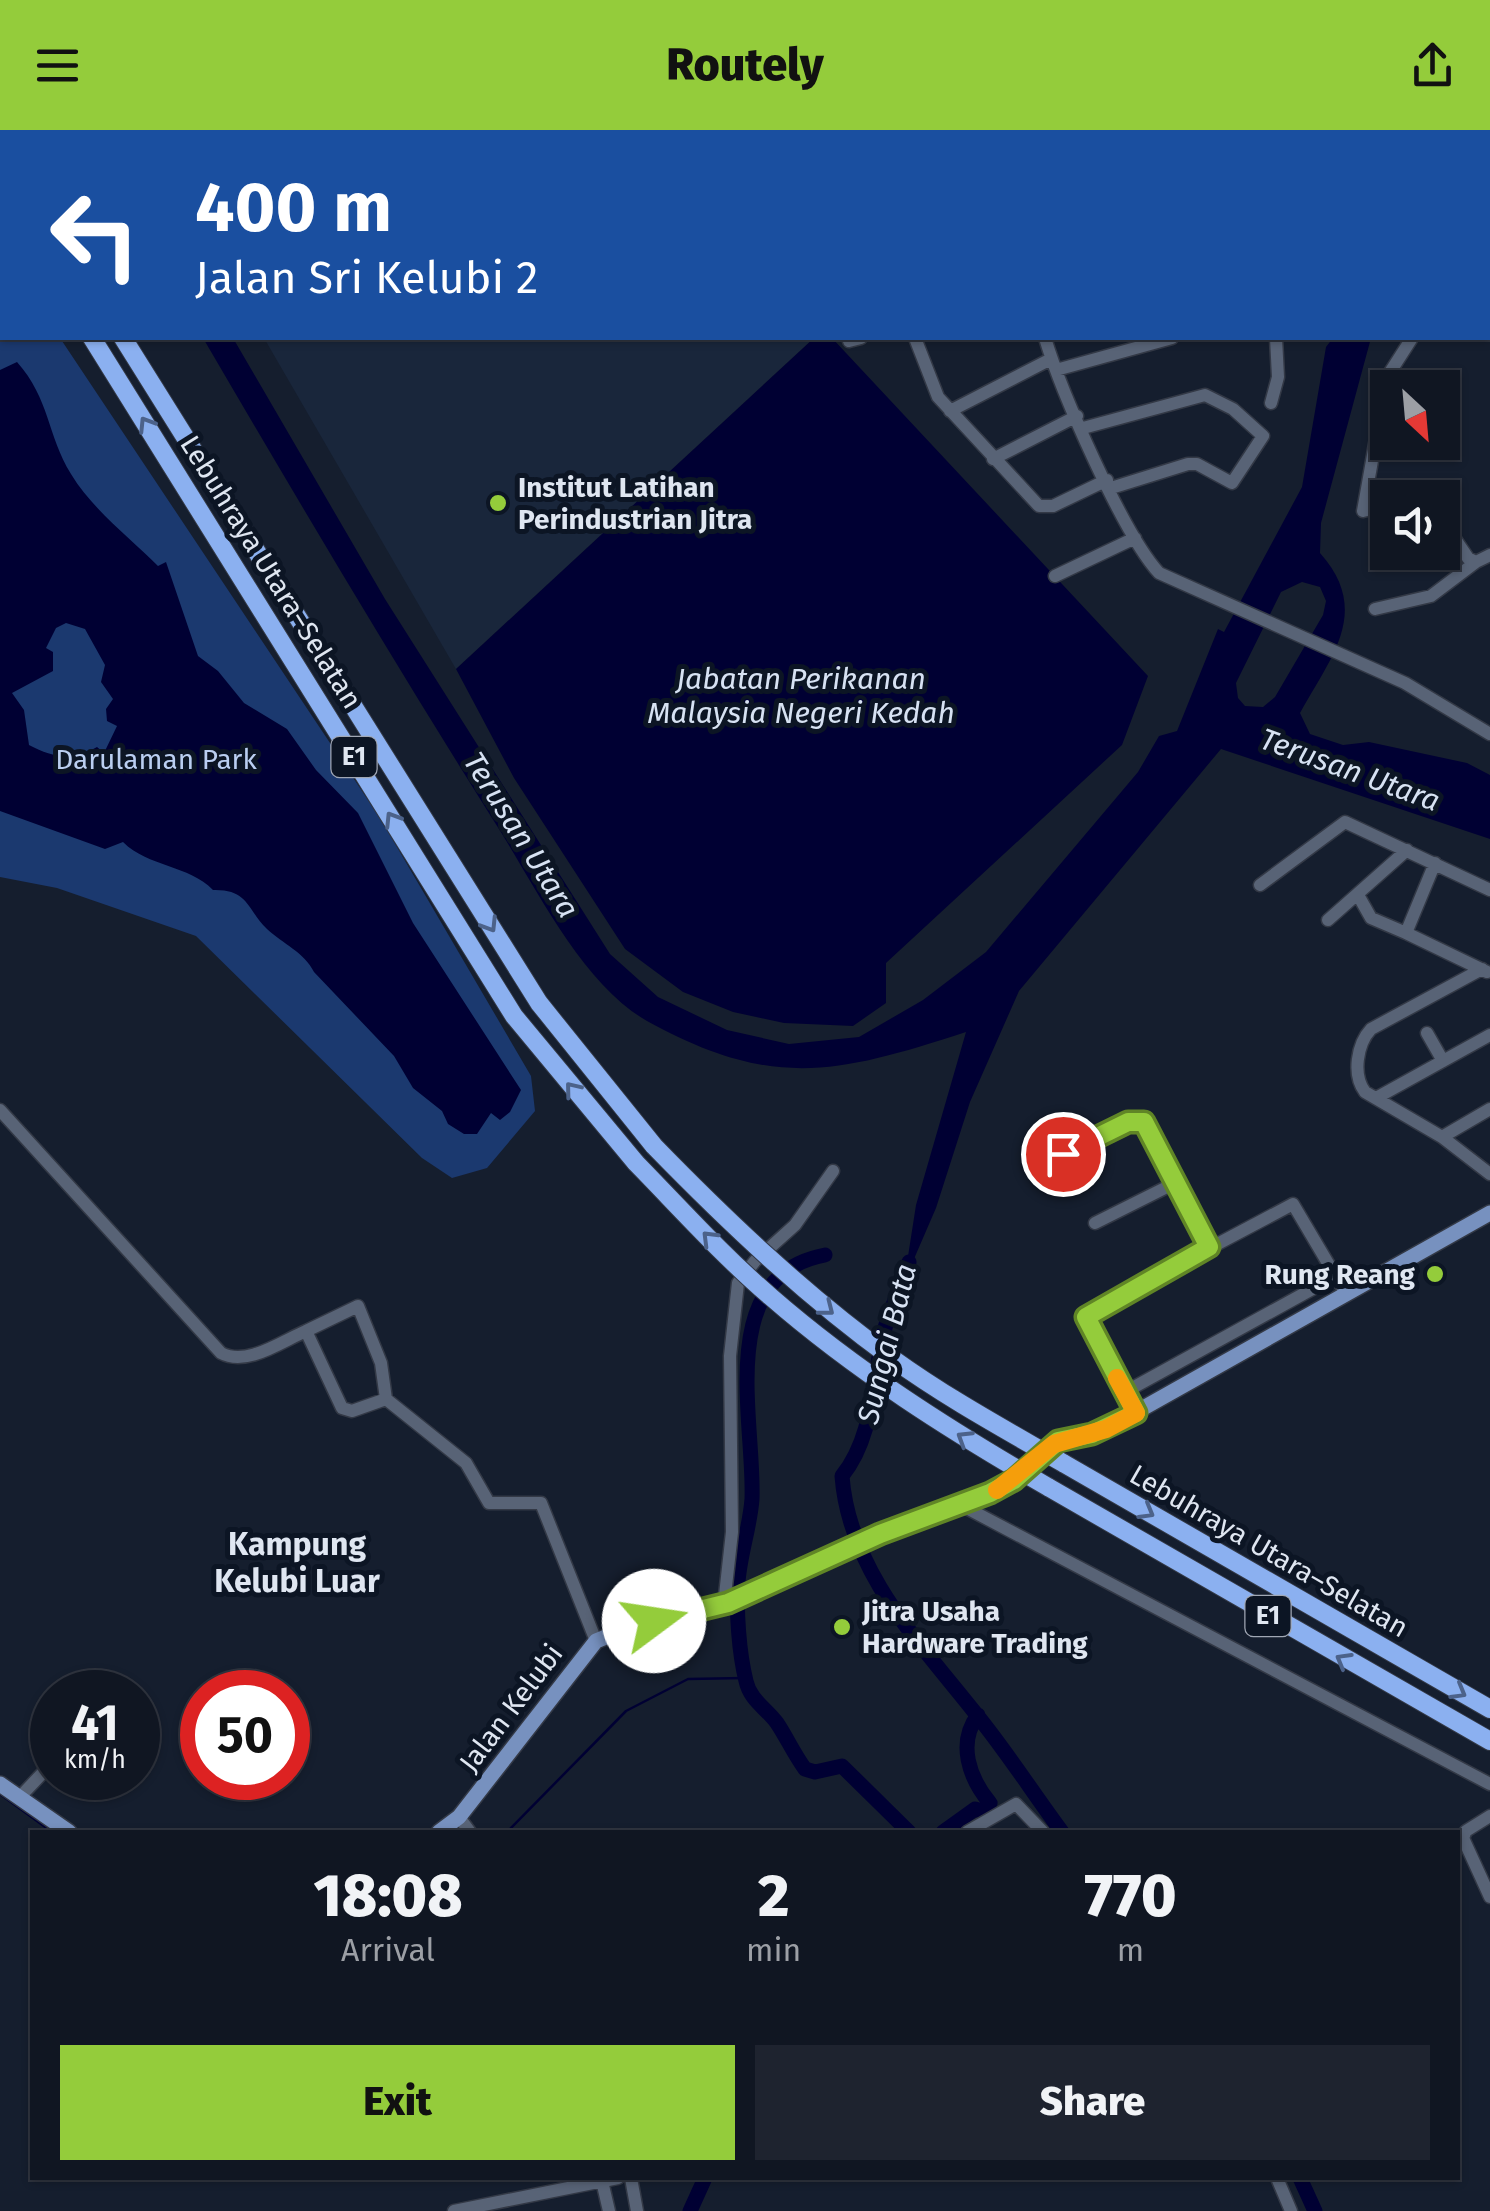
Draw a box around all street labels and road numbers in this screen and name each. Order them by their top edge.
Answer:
street label: Lebuhraya Utara–Selatan [173,429,369,715]
road number: E1 [332,737,376,777]
street label: Lebuhraya Utara–Selatan [1124,1458,1414,1644]
road number: E1 [1246,1596,1290,1636]
street label: Jalan Kelubi [452,1638,570,1778]

